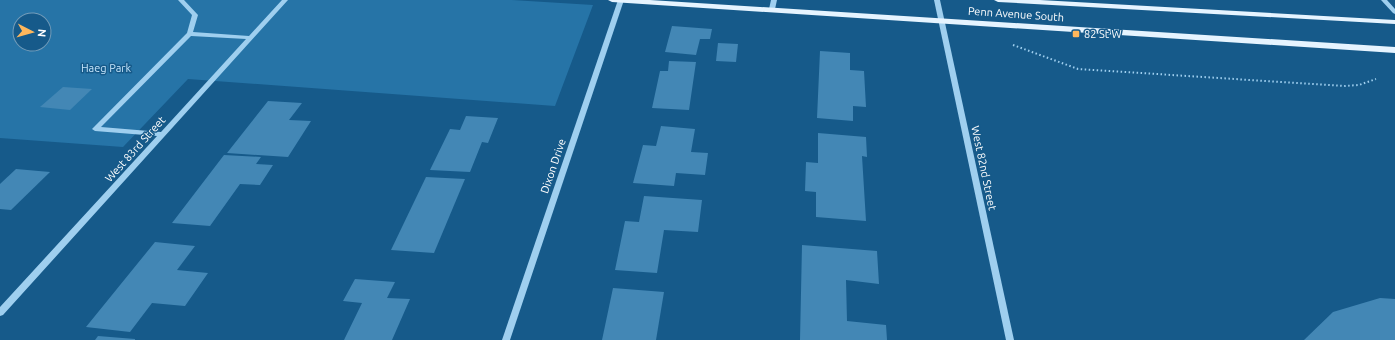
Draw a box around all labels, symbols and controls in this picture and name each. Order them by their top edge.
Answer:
street label: Penn Avenue South [968,5,1064,23]
north arrow [12,12,52,52]
text: N [36,28,48,38]
place label: 82 St W [1084,28,1122,40]
marker: 82 St W [1071,29,1081,39]
park label: Haeg Park [81,62,131,74]
street label: West 83rd Street [102,113,168,184]
street label: West 82nd Street [969,125,999,212]
street label: Dixon Drive [538,137,568,195]

